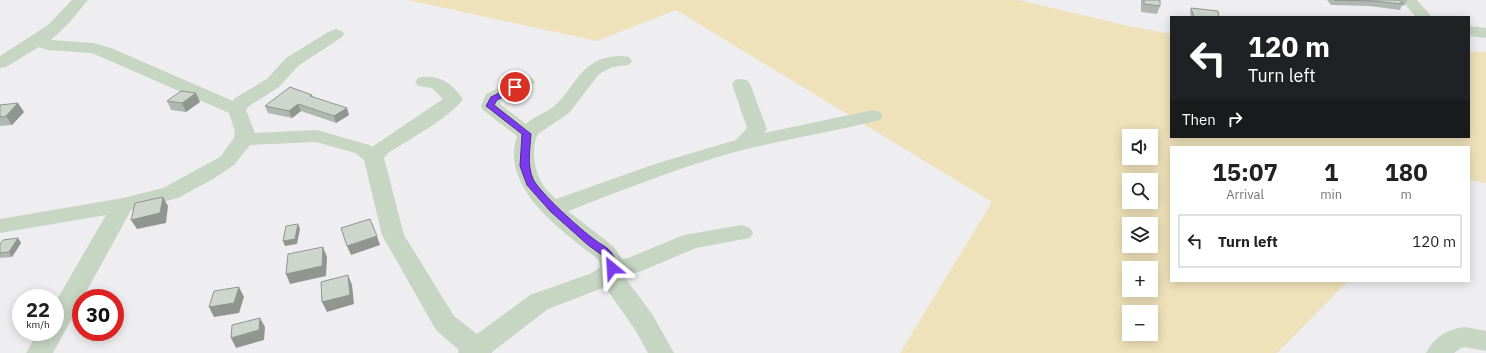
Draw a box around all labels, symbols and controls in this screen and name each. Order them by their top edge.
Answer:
text: 120 m [1248,28,1330,65]
icon: left [1182,32,1234,84]
text: Turn left [1248,64,1316,87]
pin [498,70,532,104]
icon: arrive [504,76,526,98]
icon: right [1224,108,1246,130]
text: Then [1182,110,1216,129]
map controls [1122,129,1158,341]
button: sound [1122,129,1158,165]
text: 15:07 [1212,156,1278,188]
text: 1 [1324,156,1338,188]
text: 180 [1384,156,1428,188]
button: search [1122,173,1158,209]
text: Arrival [1226,186,1264,203]
text: min [1320,186,1342,203]
text: m [1400,186,1412,203]
button: layers [1122,217,1158,253]
icon: left [1184,230,1206,252]
text: Turn left [1218,232,1278,251]
text: 120 m [1412,232,1456,251]
position arrow [591,247,633,289]
button: + [1122,261,1158,297]
speed limit sign: 30 [72,289,124,341]
text: 22 [26,296,50,323]
button: − [1122,305,1158,341]
text: km/h [26,318,50,331]

